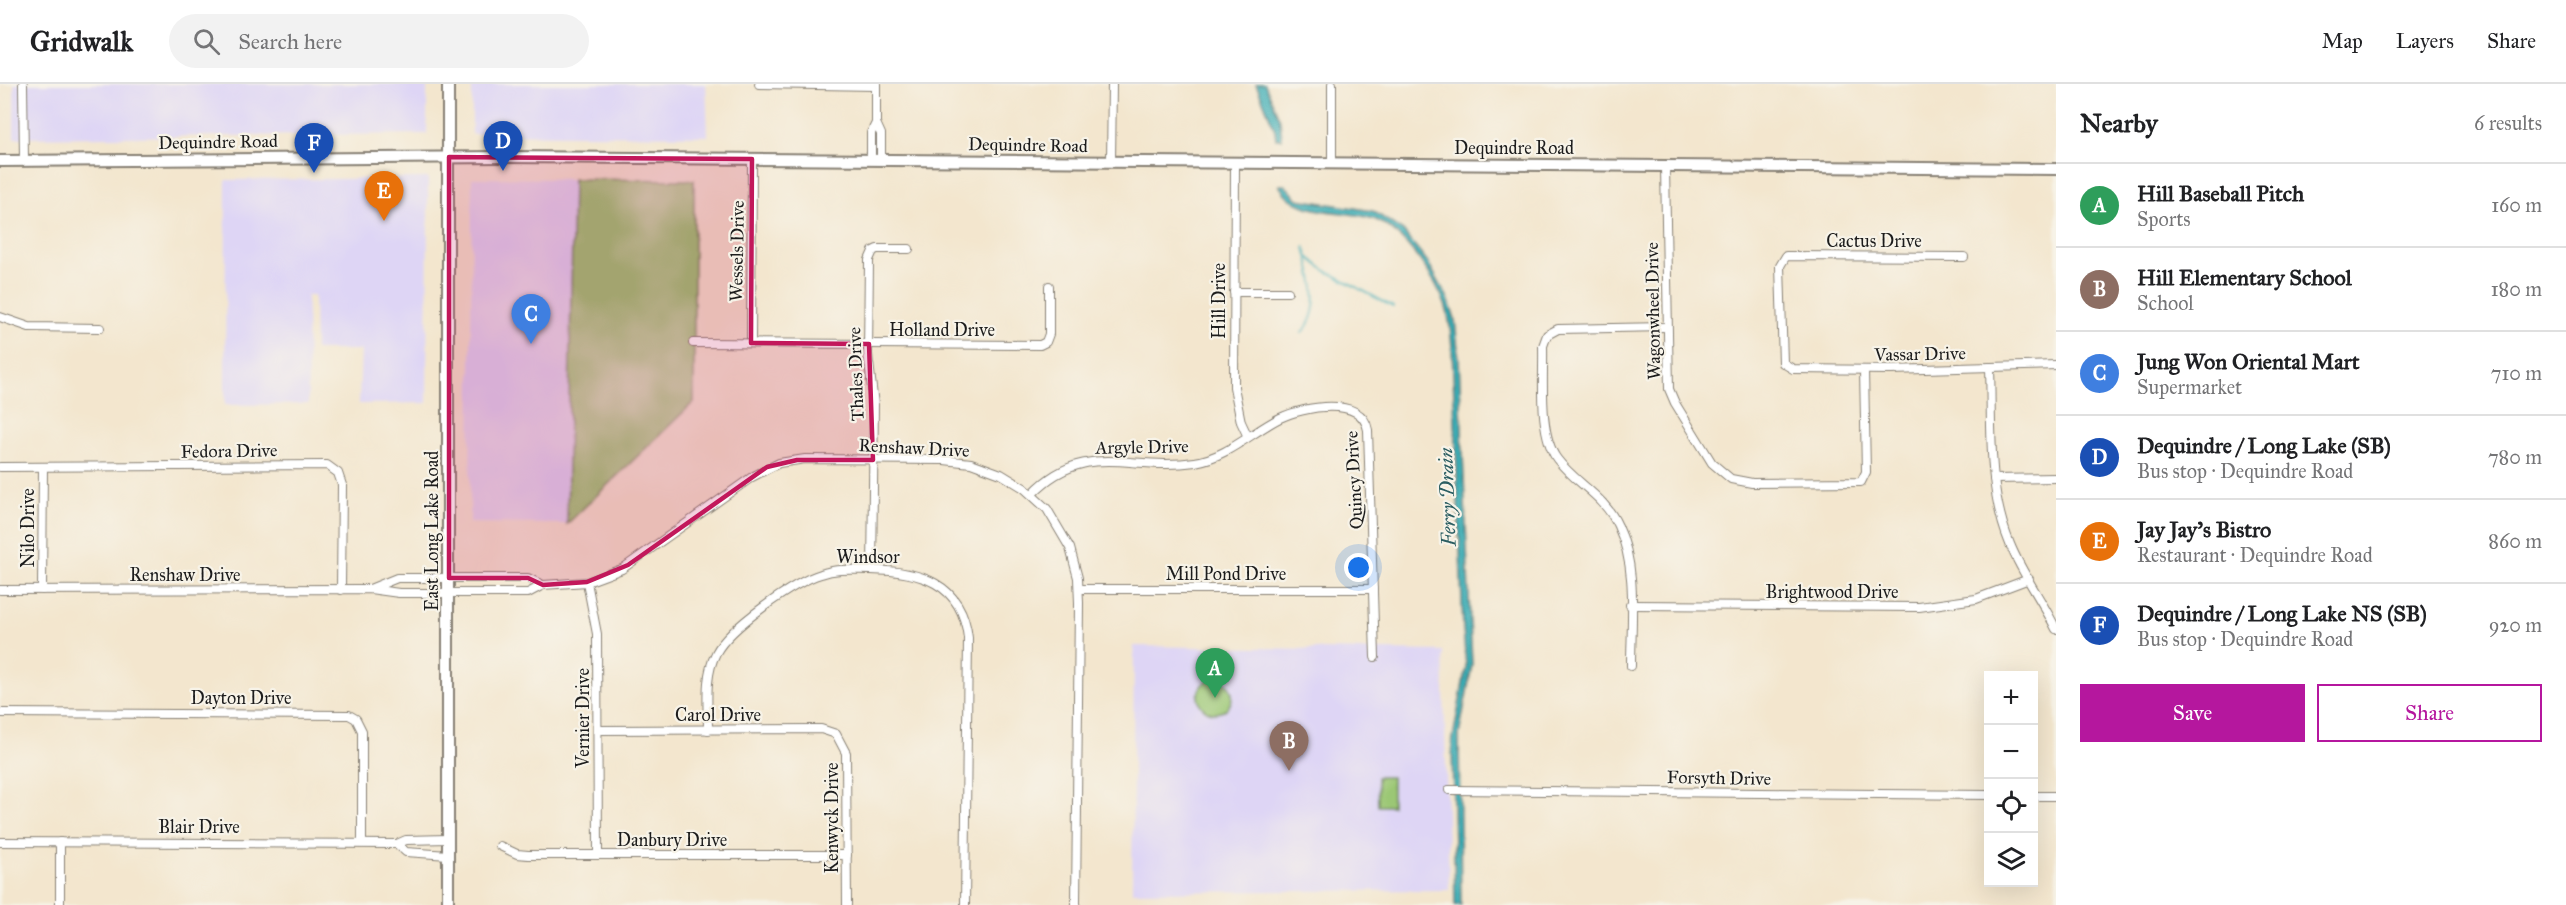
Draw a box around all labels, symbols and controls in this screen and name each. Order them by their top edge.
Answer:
search box [169,14,589,68]
text: Gridwalk [30,24,133,59]
icon: search [190,25,223,58]
text: Search here [238,28,342,55]
text: Map [2322,28,2363,54]
text: Layers [2396,28,2454,54]
text: Share [2487,28,2536,54]
text: Nearby [2080,107,2158,139]
text: 6 results [2474,111,2542,135]
pin: D [484,122,522,171]
pin: F [294,124,334,173]
street label: Dequindre Road [158,130,278,155]
street label: Dequindre Road [968,133,1088,158]
street label: Dequindre Road [1454,137,1574,160]
pin: E [364,172,404,221]
text: Hill Baseball Pitch [2137,180,2304,207]
text: A [2093,193,2106,217]
text: 160 m [2491,193,2542,217]
street label: Wessels Drive [725,200,749,302]
text: Sports [2137,207,2191,231]
street label: Cactus Drive [1826,230,1922,252]
street label: Wagonwheel Drive [1641,242,1666,380]
street label: Hill Drive [1208,263,1230,339]
text: Hill Elementary School [2137,264,2352,291]
text: B [2093,277,2106,301]
text: 180 m [2491,277,2542,301]
text: School [2137,291,2194,315]
pin: C [512,294,550,344]
street label: Holland Drive [889,319,995,341]
street label: Thales Drive [843,326,869,422]
street label: Vassar Drive [1873,342,1966,366]
text: Jung Won Oriental Mart [2137,348,2360,375]
text: C [2093,361,2106,385]
text: 710 m [2491,361,2542,385]
text: Supermarket [2137,375,2242,399]
street label: Quincy Drive [1340,430,1368,530]
text: Dequindre / Long Lake (SB) [2137,432,2391,459]
street label: Renshaw Drive [858,434,970,462]
street label: Argyle Drive [1094,435,1189,460]
street label: Fedora Drive [180,439,278,463]
text: D [2092,445,2107,469]
text: 780 m [2488,445,2542,469]
water label: Ferry Drain [1433,447,1461,548]
street label: East Long Lake Road [421,451,444,611]
text: Bus stop · Dequindre Road [2137,459,2353,483]
street label: Nilo Drive [17,488,39,568]
text: Jay Jay's Bistro [2137,516,2271,543]
text: E [2092,529,2107,553]
text: 860 m [2488,529,2542,553]
text: Restaurant · Dequindre Road [2137,543,2373,567]
street label: Windsor [836,546,900,568]
your location [1344,553,1373,582]
street label: Mill Pond Drive [1166,563,1286,585]
street label: Renshaw Drive [129,564,241,586]
street label: Brightwood Drive [1766,581,1898,604]
text: Dequindre / Long Lake NS (SB) [2137,600,2427,627]
text: F [2093,613,2106,637]
text: 920 m [2489,613,2542,637]
text: Bus stop · Dequindre Road [2137,627,2353,651]
pin: A [1196,648,1234,698]
street label: Vernier Drive [572,668,594,769]
map controls [1984,671,2038,887]
button: + [1984,671,2038,725]
button: Save [2080,684,2305,742]
button: Share [2317,684,2542,742]
street label: Dayton Drive [191,687,291,709]
street label: Carol Drive [675,704,761,726]
pin: B [1270,722,1308,771]
button: − [1984,725,2038,779]
street label: Kenwyck Drive [821,762,843,874]
street label: Forsyth Drive [1667,766,1771,790]
button: locate [1984,779,2038,833]
street label: Blair Drive [158,816,240,838]
street label: Danbury Drive [617,829,727,851]
button: layers [1984,833,2038,887]

